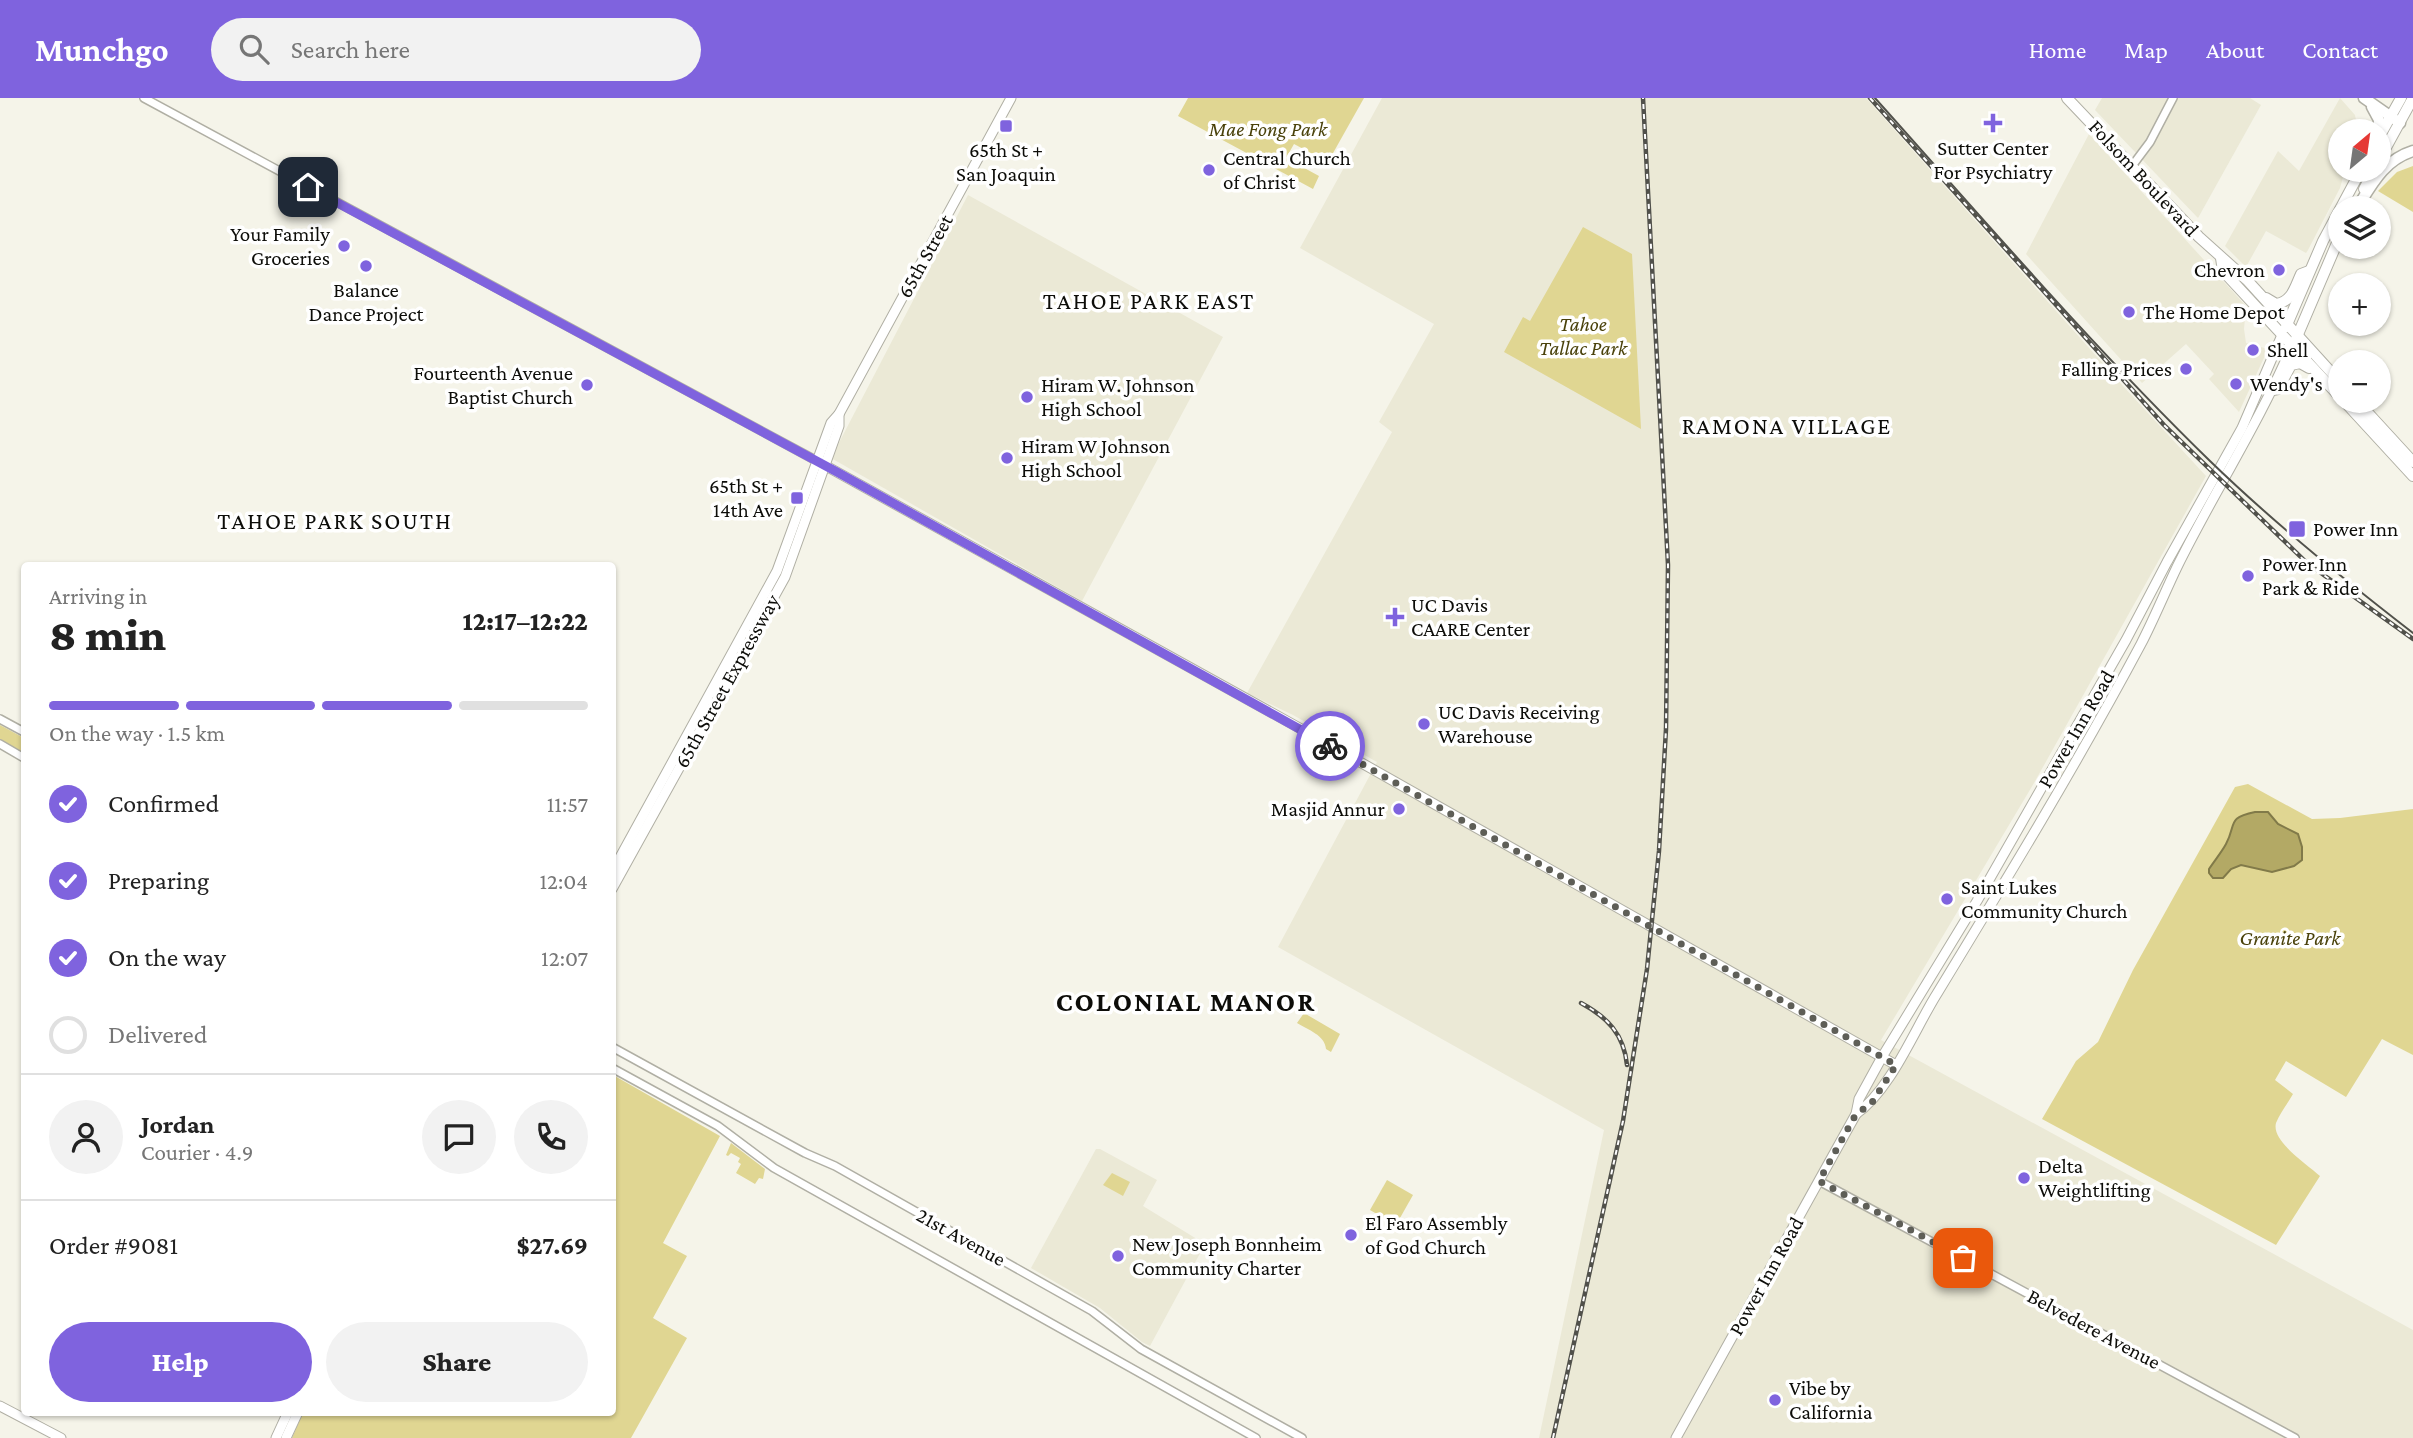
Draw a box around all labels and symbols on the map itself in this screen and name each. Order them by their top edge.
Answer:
marker: Sutter Center For Psychiatry [1983,113,2003,133]
street label: Folsom Boulevard [2084,115,2204,241]
park label: Mae Fong Park [1208,117,1328,141]
marker: 65th St + San Joaquin [998,118,1014,134]
north arrow [2328,119,2390,182]
place label: Sutter Center For Psychiatry [1934,136,2053,184]
place label: 65th St + San Joaquin [956,138,1056,186]
place label: Central Church of Christ [1223,146,1351,194]
pin [278,157,338,217]
marker: Central Church of Christ [1201,162,1217,178]
street label: 65th Street [892,209,958,302]
place label: Your Family Groceries [230,222,330,270]
marker: Your Family Groceries [336,238,352,254]
marker: Balance Dance Project [358,258,374,274]
place label: Chevron [2194,258,2265,282]
marker: Chevron [2271,262,2287,278]
place label: Balance Dance Project [309,278,424,326]
district label: TAHOE PARK EAST [1043,287,1255,314]
place label: The Home Depot [2143,300,2286,324]
marker: The Home Depot [2121,304,2137,320]
park label: Tahoe Tallac Park [1539,312,1628,360]
place label: Shell [2267,338,2308,362]
marker: Shell [2245,342,2261,358]
place label: Falling Prices [2061,357,2172,381]
place label: Fourteenth Avenue Baptist Church [414,361,573,409]
marker: Falling Prices [2178,361,2194,377]
place label: Wendy's [2250,372,2323,396]
place label: Hiram W. Johnson High School [1041,373,1194,421]
marker: Wendy's [2228,376,2244,392]
marker: Fourteenth Avenue Baptist Church [579,377,595,393]
marker: Hiram W. Johnson High School [1019,389,1035,405]
district label: RAMONA VILLAGE [1682,412,1892,439]
place label: Hiram W Johnson High School [1021,434,1170,482]
marker: Hiram W Johnson High School [999,450,1015,466]
place label: 65th St + 14th Ave [709,474,783,522]
marker: 65th St + 14th Ave [789,490,805,506]
district label: TAHOE PARK SOUTH [217,507,453,534]
place label: Power Inn [2313,517,2398,541]
marker: Power Inn [2287,519,2307,539]
place label: Power Inn Park & Ride [2262,552,2359,600]
marker: Power Inn Park & Ride [2240,568,2256,584]
street label: 65th Street Expressway [669,590,785,772]
place label: UC Davis CAARE Center [1411,593,1531,641]
marker: UC Davis CAARE Center [1385,607,1405,627]
street label: Power Inn Road [2033,666,2119,792]
place label: UC Davis Receiving Warehouse [1438,700,1600,748]
courier [1295,711,1365,781]
marker: UC Davis Receiving Warehouse [1416,716,1432,732]
place label: Masjid Annur [1271,797,1386,821]
marker: Masjid Annur [1391,801,1407,817]
place label: Saint Lukes Community Church [1961,875,2128,923]
marker: Saint Lukes Community Church [1939,891,1955,907]
park label: Granite Park [2240,926,2341,950]
district label: COLONIAL MANOR [1056,986,1316,1017]
place label: Delta Weightlifting [2038,1154,2151,1202]
marker: Delta Weightlifting [2016,1170,2032,1186]
street label: 21st Avenue [912,1203,1010,1271]
place label: El Faro Assembly of God Church [1365,1211,1508,1259]
street label: Power Inn Road [1724,1213,1808,1339]
marker: El Faro Assembly of God Church [1343,1227,1359,1243]
pin [1933,1228,1993,1288]
place label: New Joseph Bonnheim Community Charter [1132,1232,1322,1280]
marker: New Joseph Bonnheim Community Charter [1110,1248,1126,1264]
street label: Belvedere Avenue [2023,1284,2165,1374]
place label: Vibe by California [1789,1376,1873,1424]
marker: Vibe by California [1767,1392,1783,1408]

